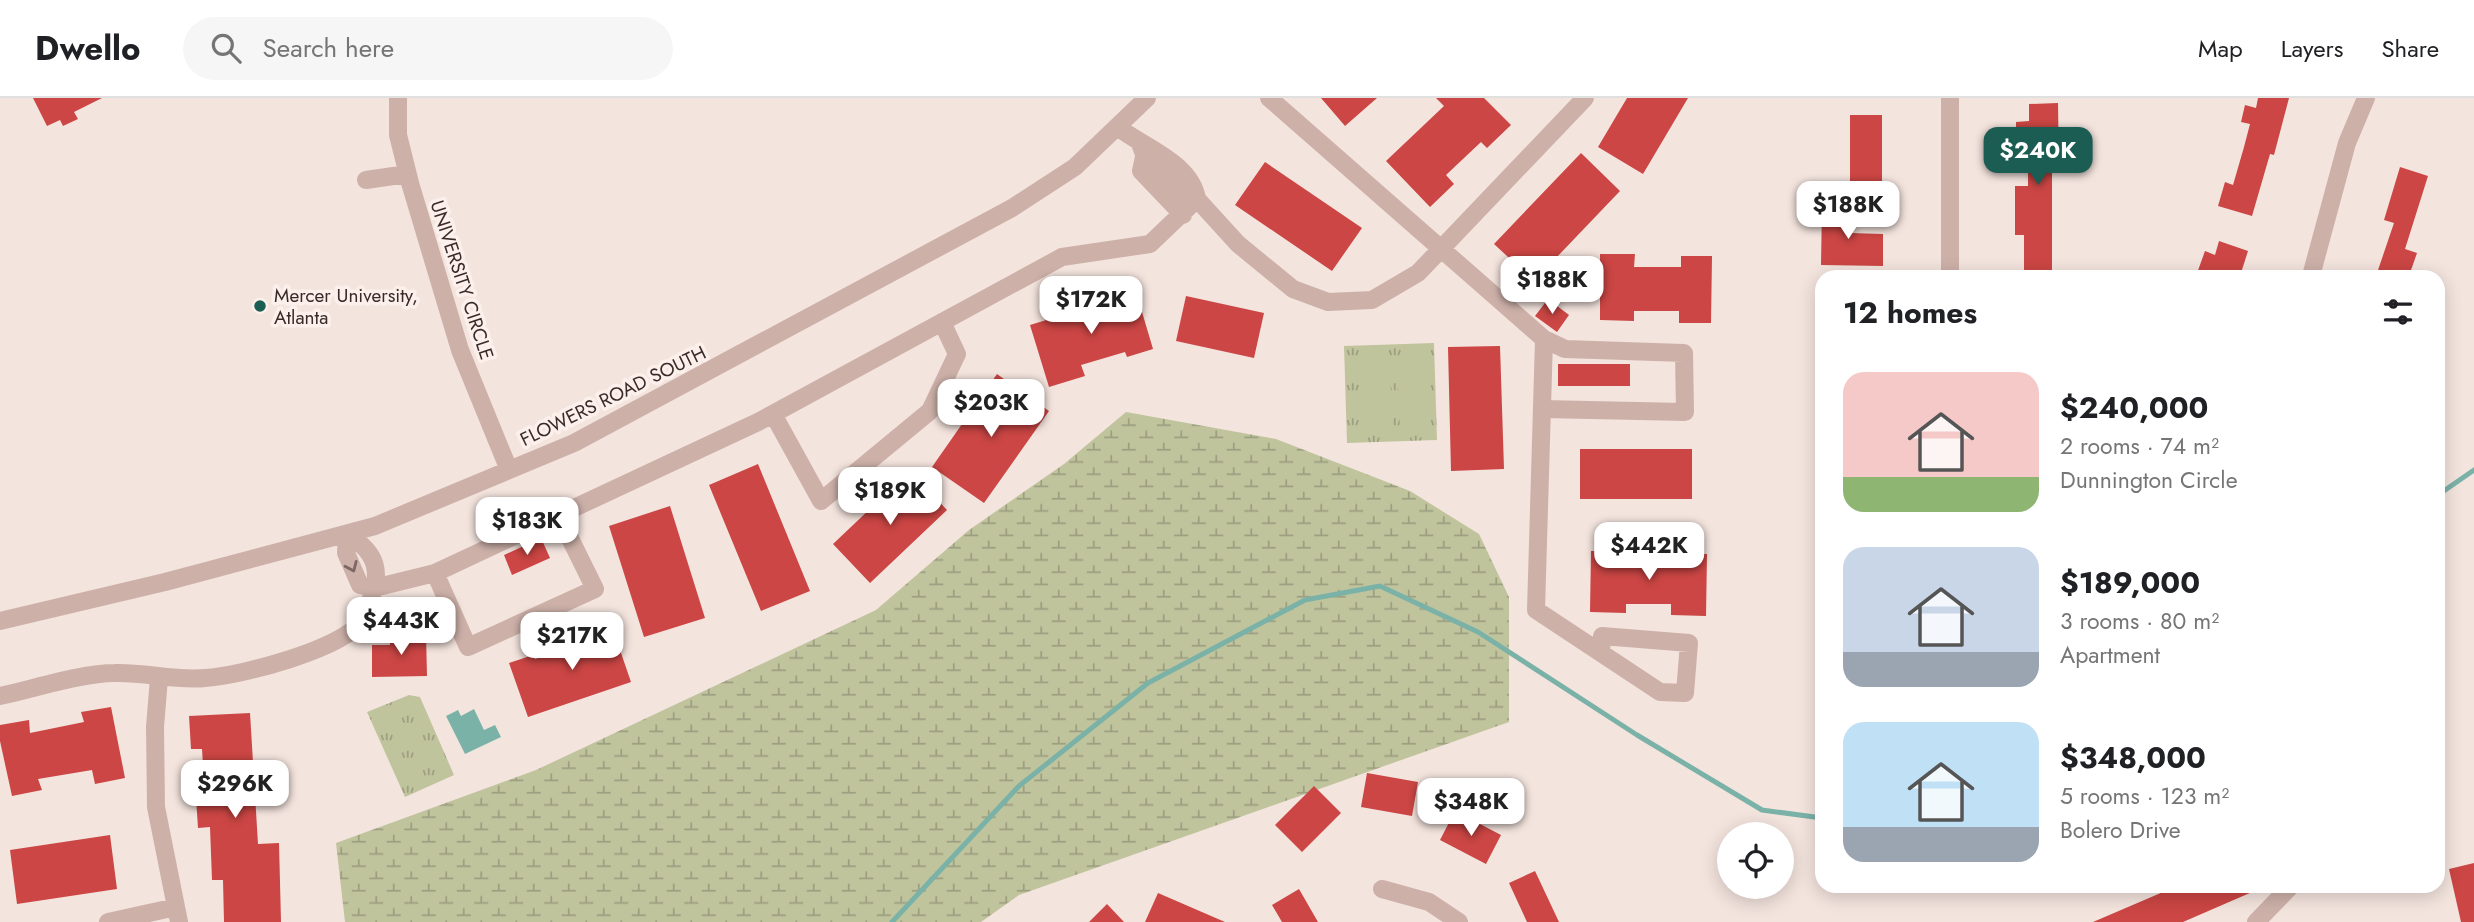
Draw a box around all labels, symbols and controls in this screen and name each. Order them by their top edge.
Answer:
search box [183,17,673,80]
text: Dwello [35,25,141,72]
icon: search [207,29,245,67]
text: Search here [263,29,394,67]
text: Map [2198,31,2243,66]
text: Layers [2281,31,2343,66]
text: Share [2381,31,2439,66]
pin: $240K [1989,127,2087,187]
text: $240K [2000,133,2076,167]
pin: $188K [1799,181,1897,241]
text: $188K [1813,187,1883,221]
street label: UNIVERSITY CIRCLE [424,197,500,363]
pin: $188K [1503,256,1601,316]
text: $188K [1517,262,1587,296]
pin: $172K [1042,276,1140,336]
place label: Mercer University, Atlanta [274,282,418,331]
text: $172K [1055,282,1127,316]
text: 12 homes [1843,291,1977,334]
icon: filters [2379,293,2417,331]
marker: Mercer University, Atlanta [252,298,268,314]
street label: FLOWERS ROAD SOUTH [515,339,711,453]
pin: $203K [942,380,1040,439]
text: $203K [954,385,1028,419]
text: $240,000 [2060,386,2208,429]
icon: home [1899,400,1983,484]
text: 2 rooms · 74 m² [2060,429,2219,463]
text: Dunnington Circle [2060,463,2238,497]
pin: $189K [841,468,939,527]
text: $189K [854,473,926,507]
pin: $183K [478,498,576,557]
text: $183K [492,503,562,537]
pin: $442K [1600,522,1698,582]
text: $442K [1610,528,1688,562]
one-way arrow [344,559,358,572]
text: $189,000 [2060,561,2200,604]
icon: home [1899,575,1983,659]
pin: $443K [352,598,450,657]
text: $443K [363,603,439,637]
text: 3 rooms · 80 m² [2060,604,2219,638]
pin: $217K [523,612,621,672]
text: $217K [536,618,608,652]
text: Apartment [2060,638,2160,672]
text: $348,000 [2060,736,2206,779]
icon: home [1899,750,1983,834]
pin: $296K [186,760,284,820]
text: $296K [197,766,273,800]
pin: $348K [1422,778,1520,838]
text: 5 rooms · 123 m² [2060,779,2229,813]
text: $348K [1433,784,1509,818]
text: Bolero Drive [2060,813,2181,847]
map controls [1717,822,1794,899]
button: locate [1717,822,1794,899]

